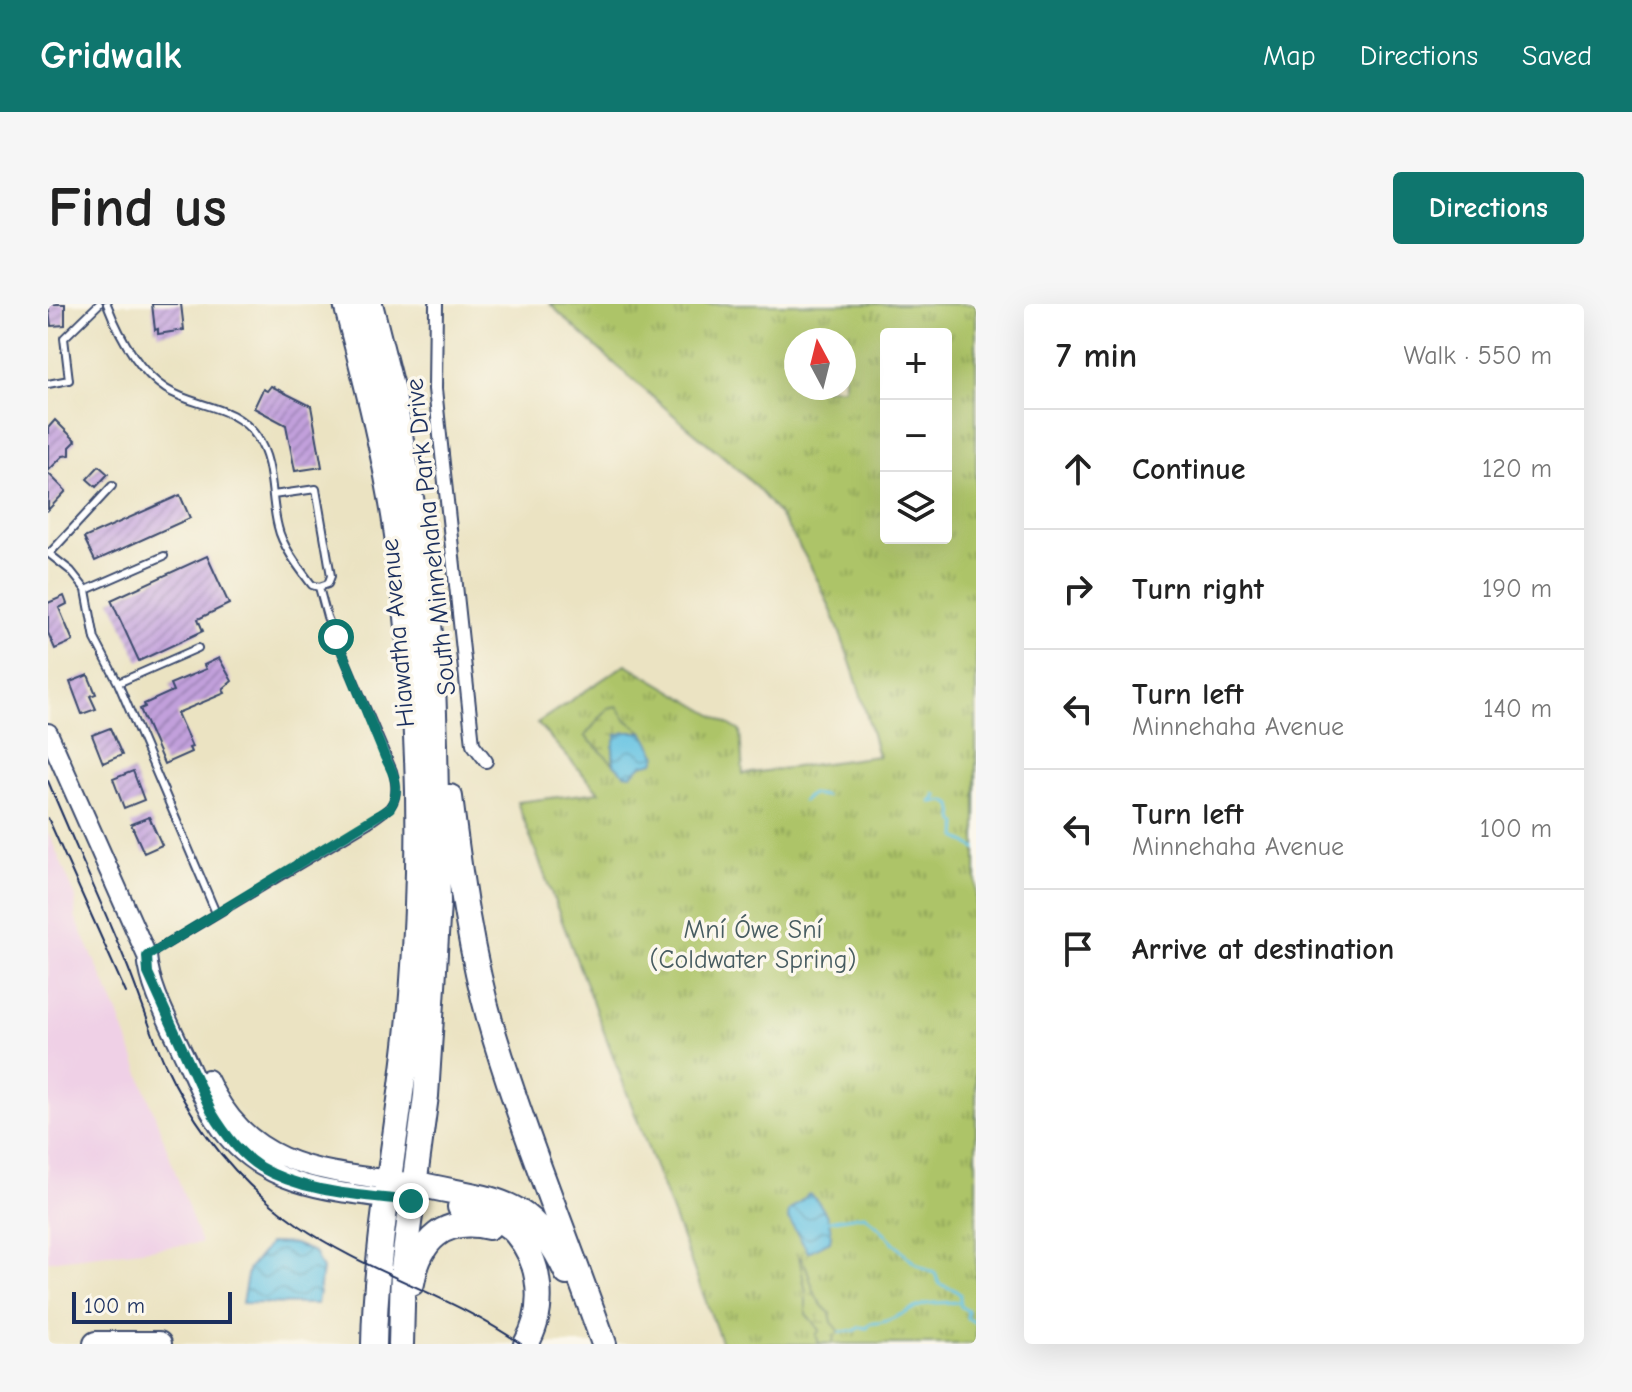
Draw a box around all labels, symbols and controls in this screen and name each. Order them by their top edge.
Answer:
text: Gridwalk [40,34,182,78]
text: Map [1263,40,1316,72]
text: Directions [1360,40,1478,72]
text: Saved [1522,40,1592,72]
button: Directions [1393,172,1584,244]
text: Find us [48,176,227,240]
north arrow [784,328,856,400]
map controls [880,328,952,544]
button: + [880,328,952,400]
text: 7 min [1056,336,1137,376]
text: Walk · 550 m [1403,341,1552,371]
street label: South Minnehaha Park Drive [399,377,463,697]
button: − [880,400,952,472]
icon: ahead [1056,447,1100,491]
text: Continue [1132,452,1246,487]
text: 120 m [1482,454,1552,484]
button: layers [880,472,952,544]
street label: Hiawatha Avenue [375,537,421,728]
icon: right [1056,567,1100,611]
text: Turn right [1132,572,1264,607]
text: 190 m [1482,574,1552,604]
route start [318,619,354,655]
text: Turn left [1132,677,1244,712]
icon: left [1056,687,1100,731]
text: 140 m [1483,694,1552,724]
text: Minnehaha Avenue [1132,712,1344,742]
text: Turn left [1132,797,1244,832]
icon: left [1056,807,1100,851]
text: 100 m [1480,814,1552,844]
text: Minnehaha Avenue [1132,832,1344,862]
park label: Mní Ówe Sní (Coldwater Spring) [650,914,856,975]
icon: arrive [1056,927,1100,971]
text: Arrive at destination [1132,932,1394,967]
route end [393,1183,429,1219]
scale bar [72,1288,232,1324]
text: 100 m [84,1293,145,1319]

